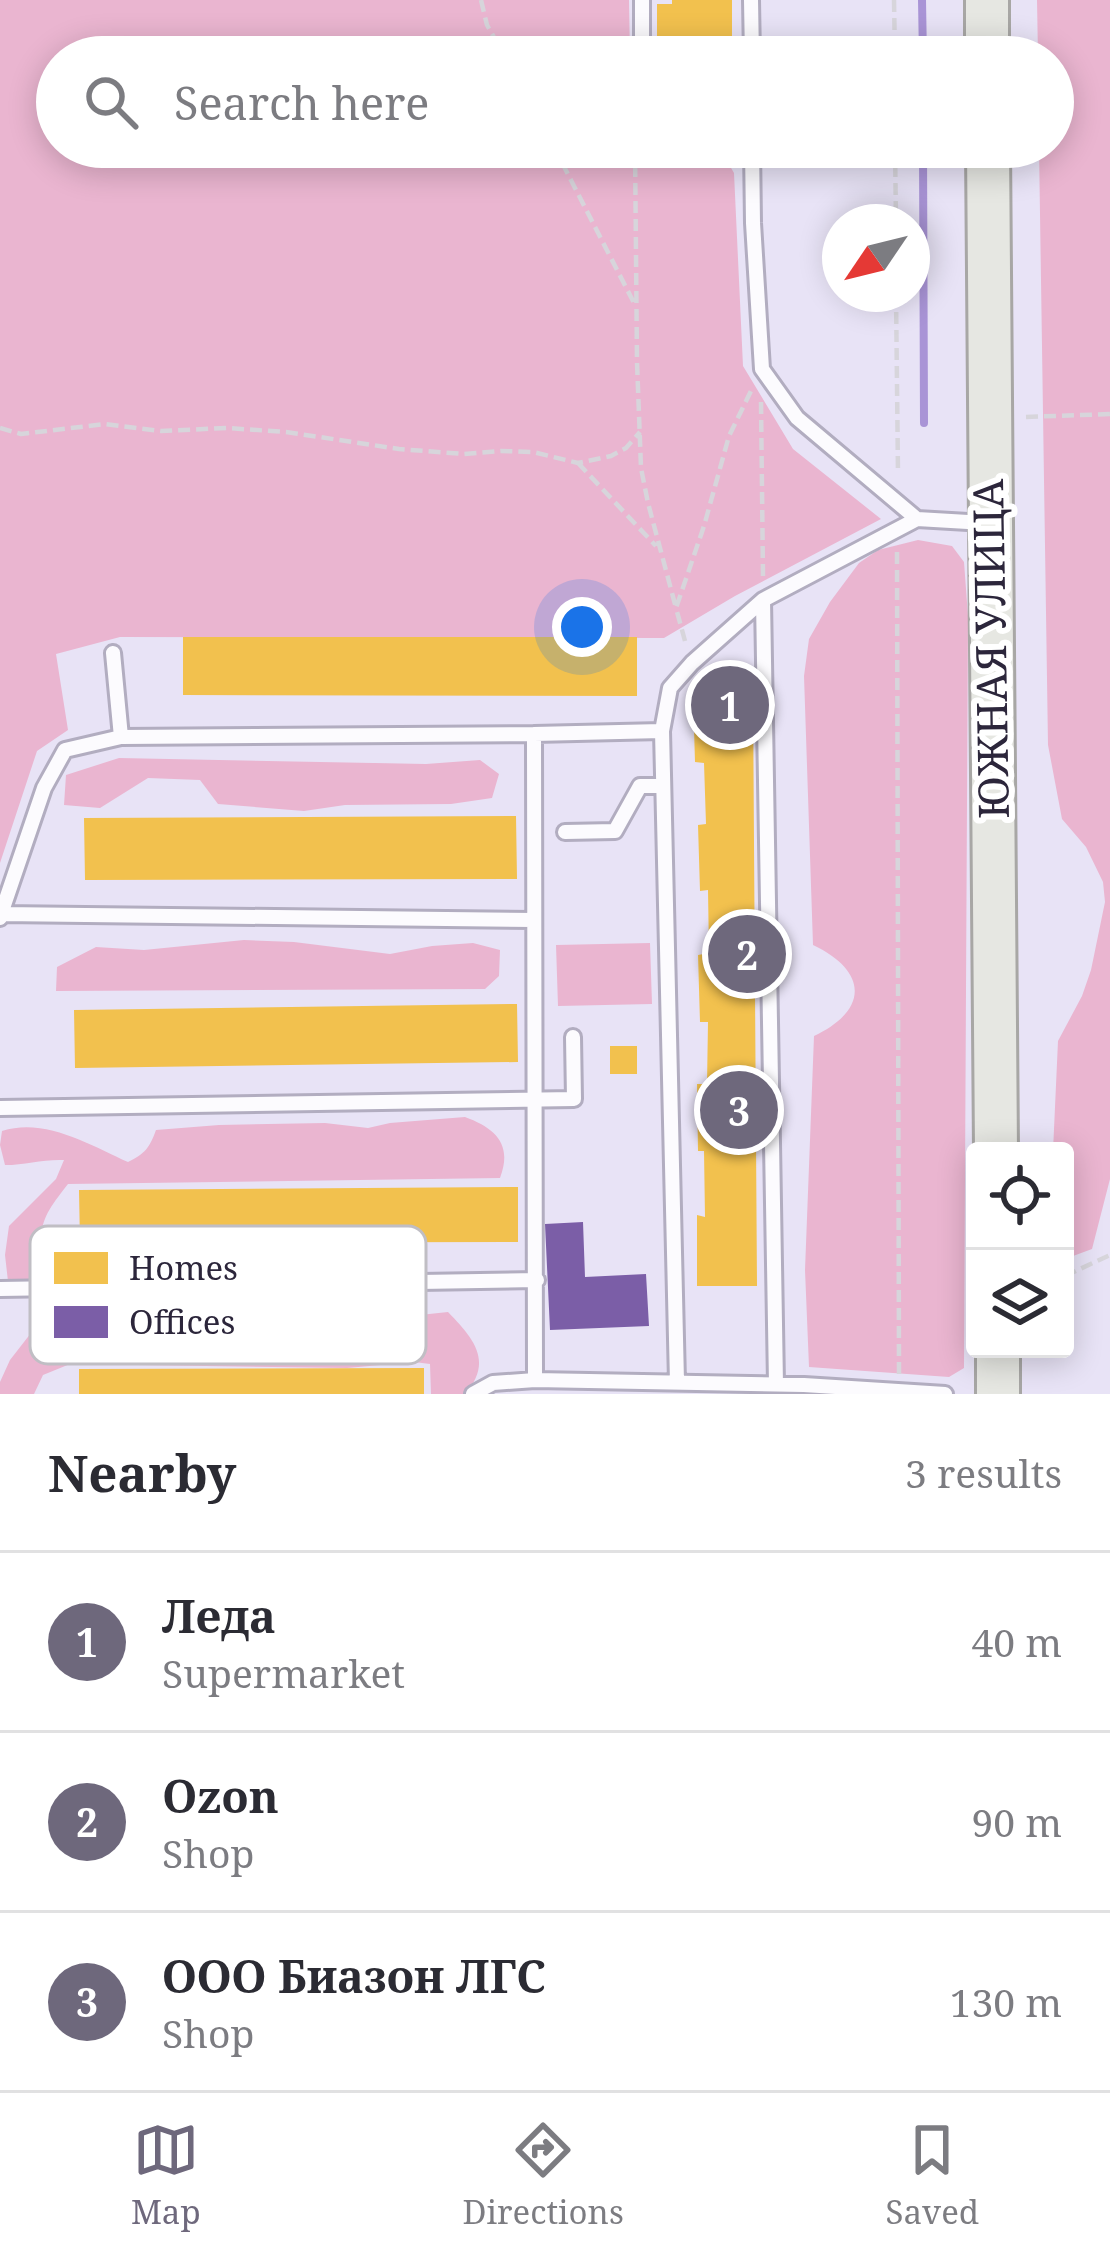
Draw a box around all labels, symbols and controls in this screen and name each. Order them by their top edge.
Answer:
search box [36,36,1074,168]
icon: search [78,69,144,135]
text: Search here [174,72,429,133]
north arrow [822,204,930,312]
street label: ЮЖНАЯ УЛИЦА [958,478,1021,820]
your location [552,597,612,657]
pin: 1 [691,660,769,750]
pin: 2 [708,909,786,999]
pin: 3 [700,1065,778,1155]
map controls [966,1142,1074,1358]
button: locate [966,1142,1074,1250]
legend [30,1226,426,1364]
text: Homes [129,1245,238,1290]
button: layers [966,1250,1074,1358]
text: Offices [129,1299,235,1344]
text: Nearby [48,1437,236,1507]
text: 3 results [905,1446,1062,1499]
text: Леда [162,1585,276,1646]
text: 1 [76,1615,98,1668]
text: 40 m [971,1615,1062,1668]
text: Supermarket [162,1646,405,1699]
text: Ozon [162,1765,279,1826]
text: 2 [76,1795,98,1848]
text: 90 m [971,1795,1062,1848]
text: Shop [162,1826,254,1879]
text: ООО Биазон ЛГС [162,1945,546,2006]
text: 3 [76,1975,98,2028]
text: 130 m [950,1975,1062,2028]
text: Shop [162,2006,254,2059]
tab: Map [131,2117,201,2234]
tab: Directions [462,2117,624,2234]
tab: Saved [886,2117,979,2234]

